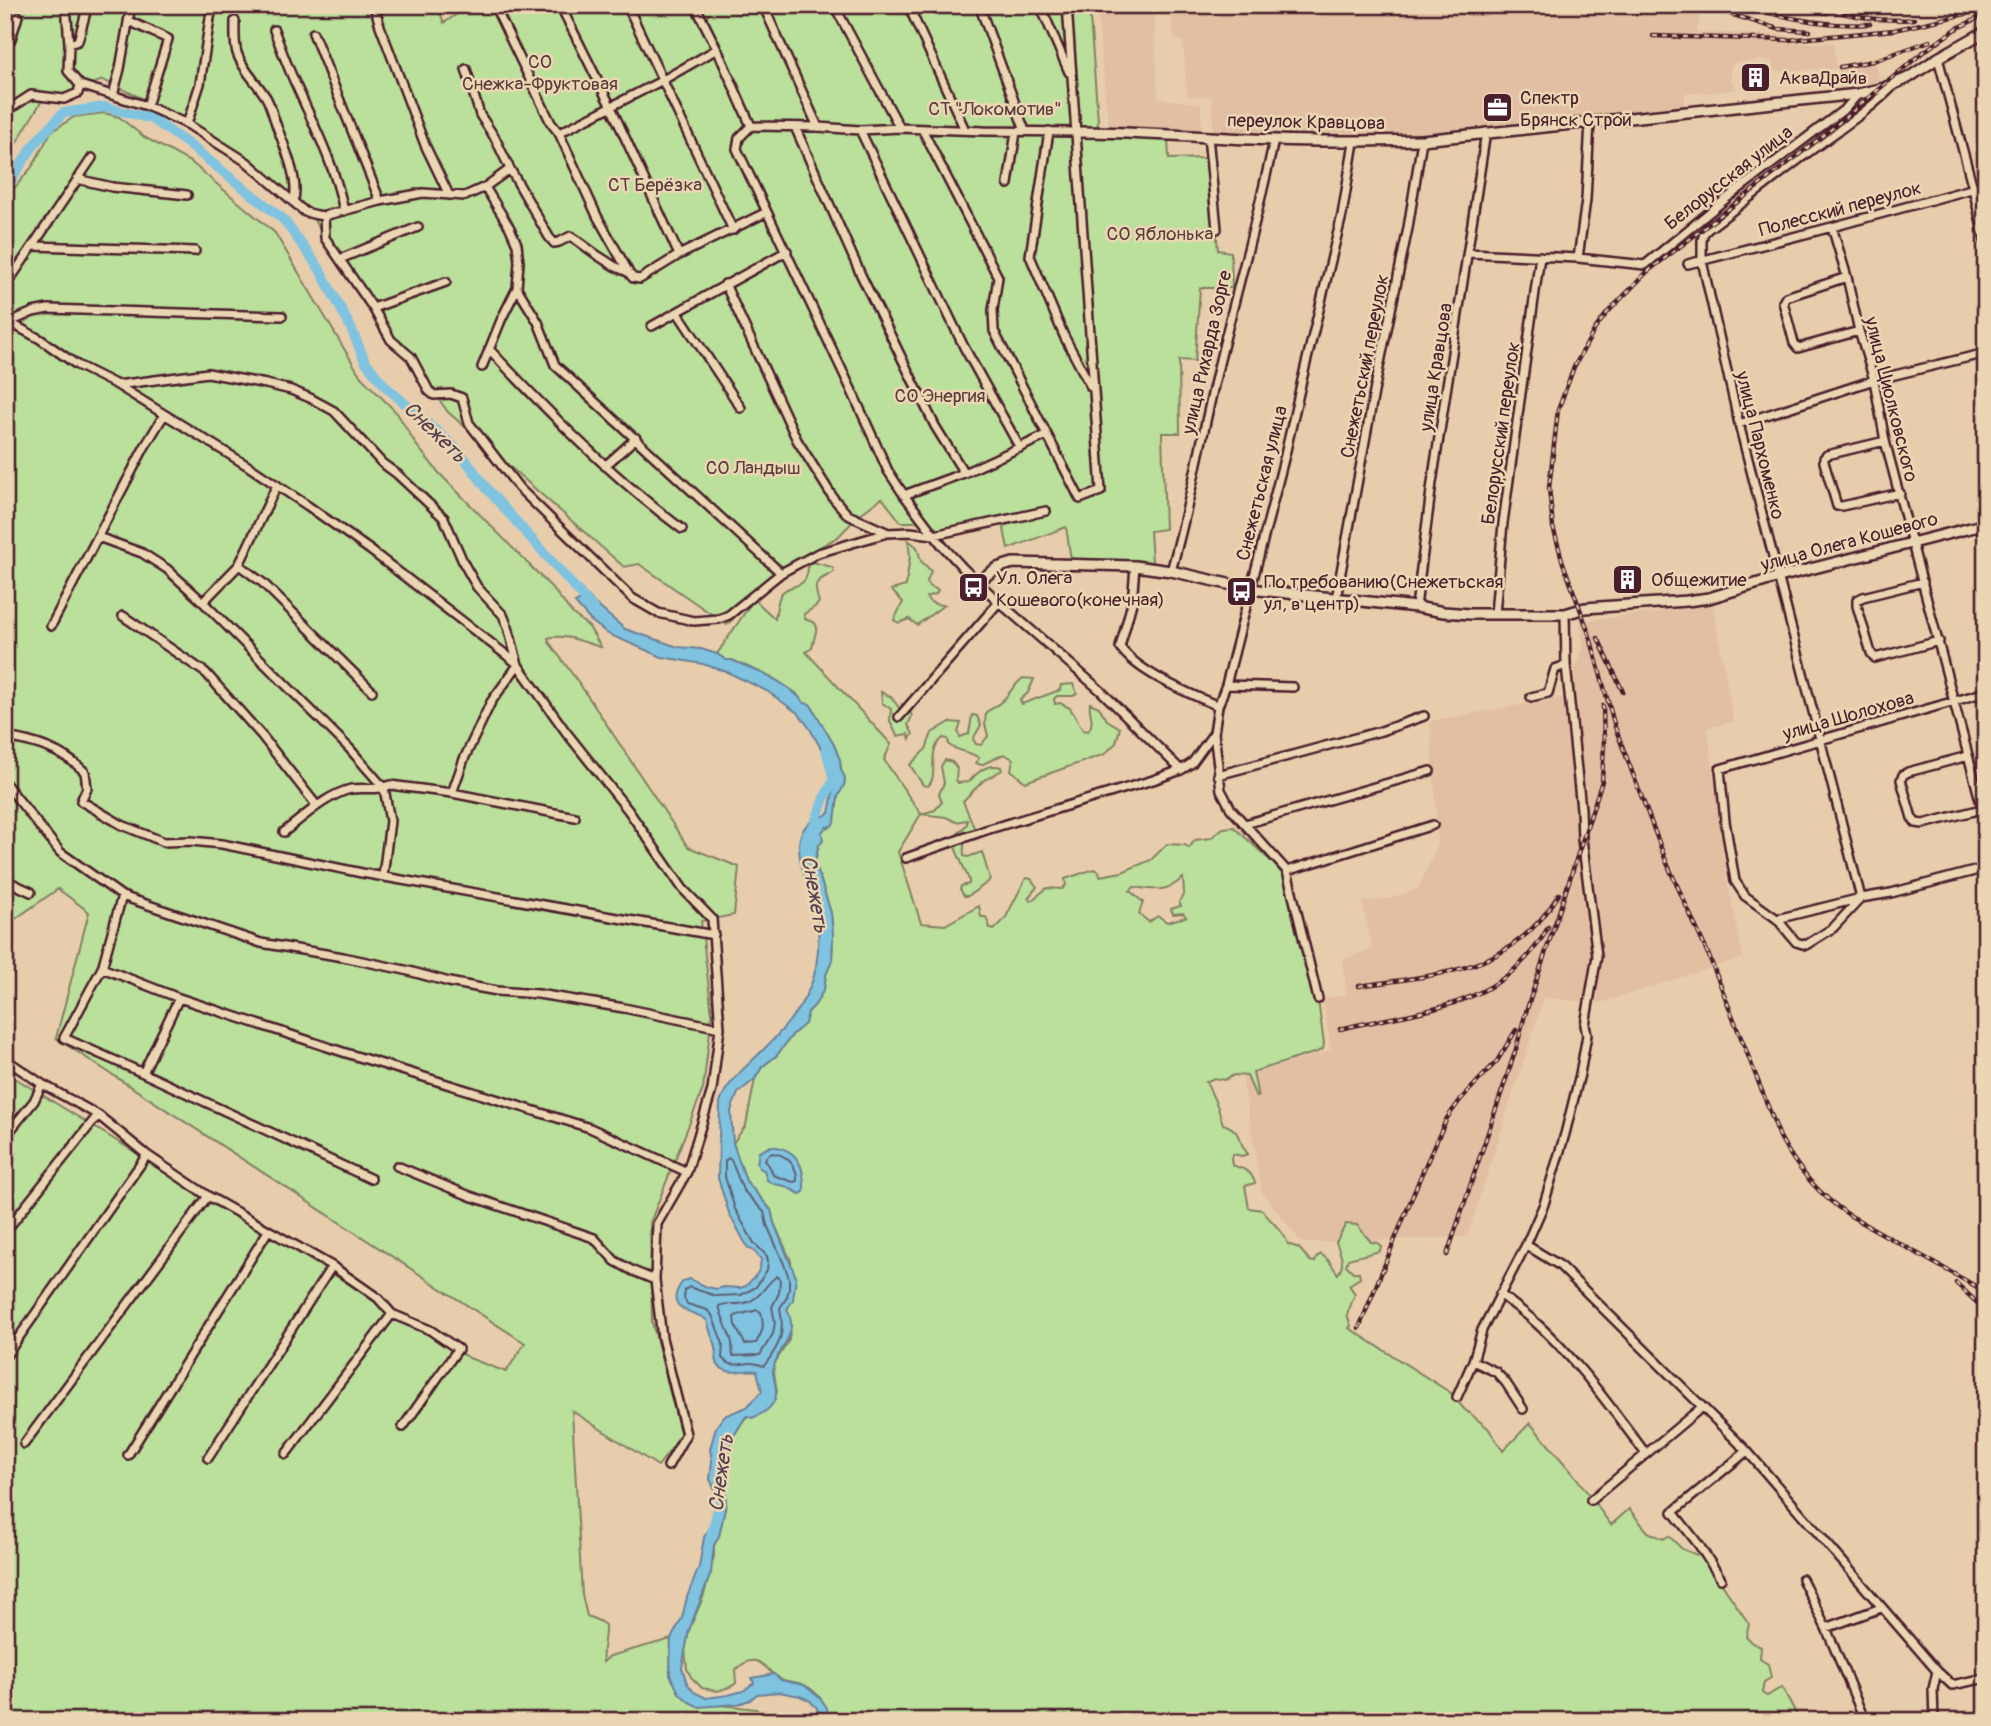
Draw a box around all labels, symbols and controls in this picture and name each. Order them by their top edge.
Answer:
park label: СО Снежка-Фруктовая [462,50,618,96]
building icon: АкваДрайв [1739,60,1773,94]
place label: АкваДрайв [1779,66,1867,90]
place label: Спектр Брянск Строй [1520,86,1632,132]
office icon: Спектр Брянск Строй [1480,91,1514,125]
park label: СТ "Локомотив" [928,97,1062,121]
street label: переулок Кравцова [1227,109,1385,135]
street label: Белорусская улица [1660,120,1798,235]
park label: СТ Берёзка [608,173,702,197]
street label: Полесский переулок [1756,176,1924,242]
park label: СО Яблонька [1107,222,1214,246]
street label: улица Рихарда Зорге [1176,267,1238,437]
street label: Снежетьский переулок [1335,272,1395,460]
street label: улица Кравцова [1414,301,1458,434]
street label: улица Циолковского [1859,313,1923,484]
street label: Белорусский переулок [1476,340,1526,526]
street label: улица Пархоменко [1730,368,1790,522]
park label: СО Энергия [895,384,986,408]
water label: Снежеть [397,396,472,469]
street label: Снежетьская улица [1231,403,1293,563]
park label: СО Ландыш [706,456,800,480]
street label: улица Олега Кошевого [1757,507,1940,577]
building icon: Общежитие [1611,562,1645,596]
place label: Ул. Олега Кошевого(конечная) [996,566,1165,612]
place label: Общежитие [1651,568,1747,592]
place label: По требованию(Снежетьская ул, в центр) [1263,570,1504,616]
bus stop icon: Ул. Олега Кошевого(конечная) [956,571,990,605]
bus stop icon: По требованию(Снежетьская ул, в центр) [1224,575,1258,609]
street label: улица Шолохова [1779,686,1917,746]
water label: Снежеть [794,853,835,935]
water label: Снежеть [703,1432,740,1513]

